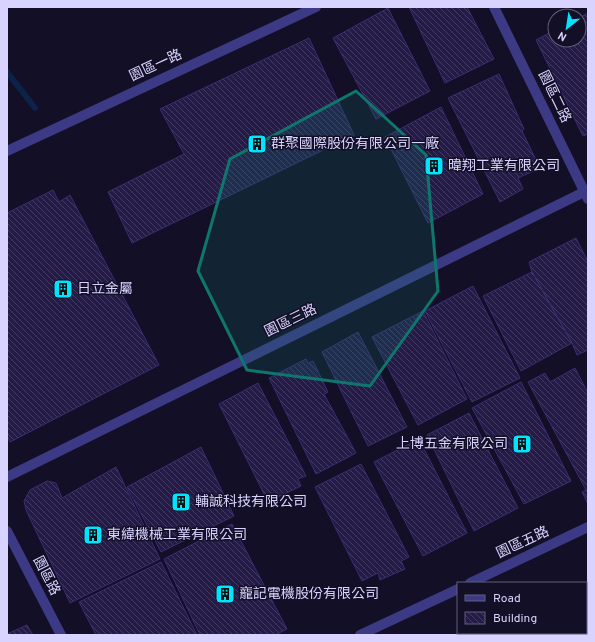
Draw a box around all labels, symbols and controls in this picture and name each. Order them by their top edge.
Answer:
north arrow [547,8,587,48]
text: N [556,28,569,44]
street label: 園區一路 [127,46,185,86]
street label: 園區二路 [534,68,574,126]
building icon: 群聚國際股份有限公司一廠 [246,133,268,155]
place label: 群聚國際股份有限公司一廠 [271,135,439,153]
building icon: 暐翔工業有限公司 [423,155,445,177]
place label: 暐翔工業有限公司 [448,158,560,175]
building icon: 日立金屬 [52,278,74,300]
place label: 日立金屬 [77,281,133,298]
street label: 園區三路 [262,301,320,341]
building icon: 上博五金有限公司 [511,433,533,455]
place label: 上博五金有限公司 [396,436,508,453]
building icon: 輔誠科技有限公司 [170,491,192,513]
place label: 輔誠科技有限公司 [195,494,307,511]
street label: 園區五路 [494,523,552,563]
building icon: 東緯機械工業有限公司 [82,524,104,546]
place label: 東緯機械工業有限公司 [107,527,247,544]
street label: 園區路 [29,553,63,599]
legend [457,582,587,634]
building icon: 巃記電機股份有限公司 [214,583,236,605]
place label: 巃記電機股份有限公司 [239,586,379,603]
text: Road [493,591,521,607]
text: Building [493,611,537,627]

